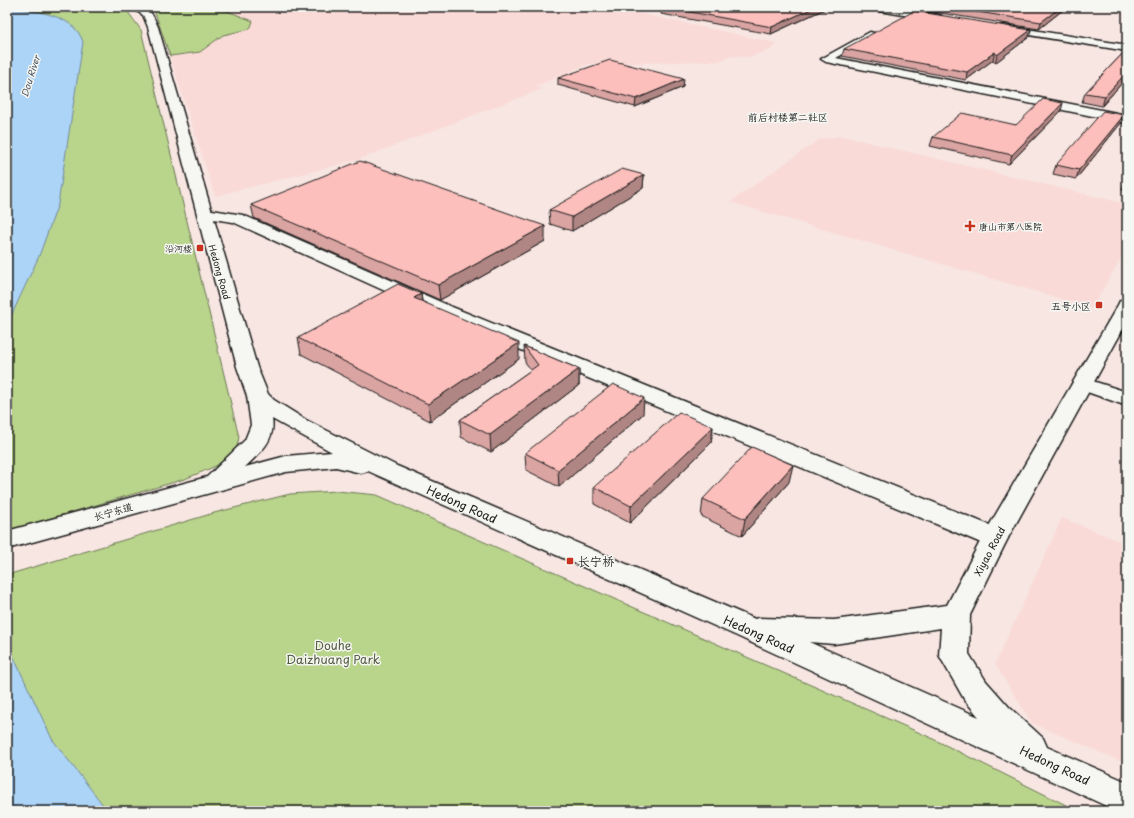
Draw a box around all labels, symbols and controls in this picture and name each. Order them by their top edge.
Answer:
water label: Dou River [17,52,44,99]
district label: 前后村楼第二社区 [748,109,828,124]
place label: 唐山市第八医院 [979,219,1042,233]
marker: 唐山市第八医院 [964,220,976,232]
place label: 沿河楼 [165,241,192,255]
marker: 沿河楼 [195,243,205,253]
street label: Hedong Road [205,243,235,301]
place label: 五号小区 [1051,298,1091,313]
marker: 五号小区 [1094,300,1104,310]
street label: Hedong Road [424,480,500,528]
street label: 长宁东道 [92,498,134,524]
street label: Xiyao Road [970,524,1008,578]
place label: 长宁桥 [578,552,615,570]
marker: 长宁桥 [565,556,575,566]
street label: Hedong Road [721,610,797,658]
park label: Douhe Daizhuang Park [286,636,380,668]
street label: Hedong Road [1017,741,1093,789]

